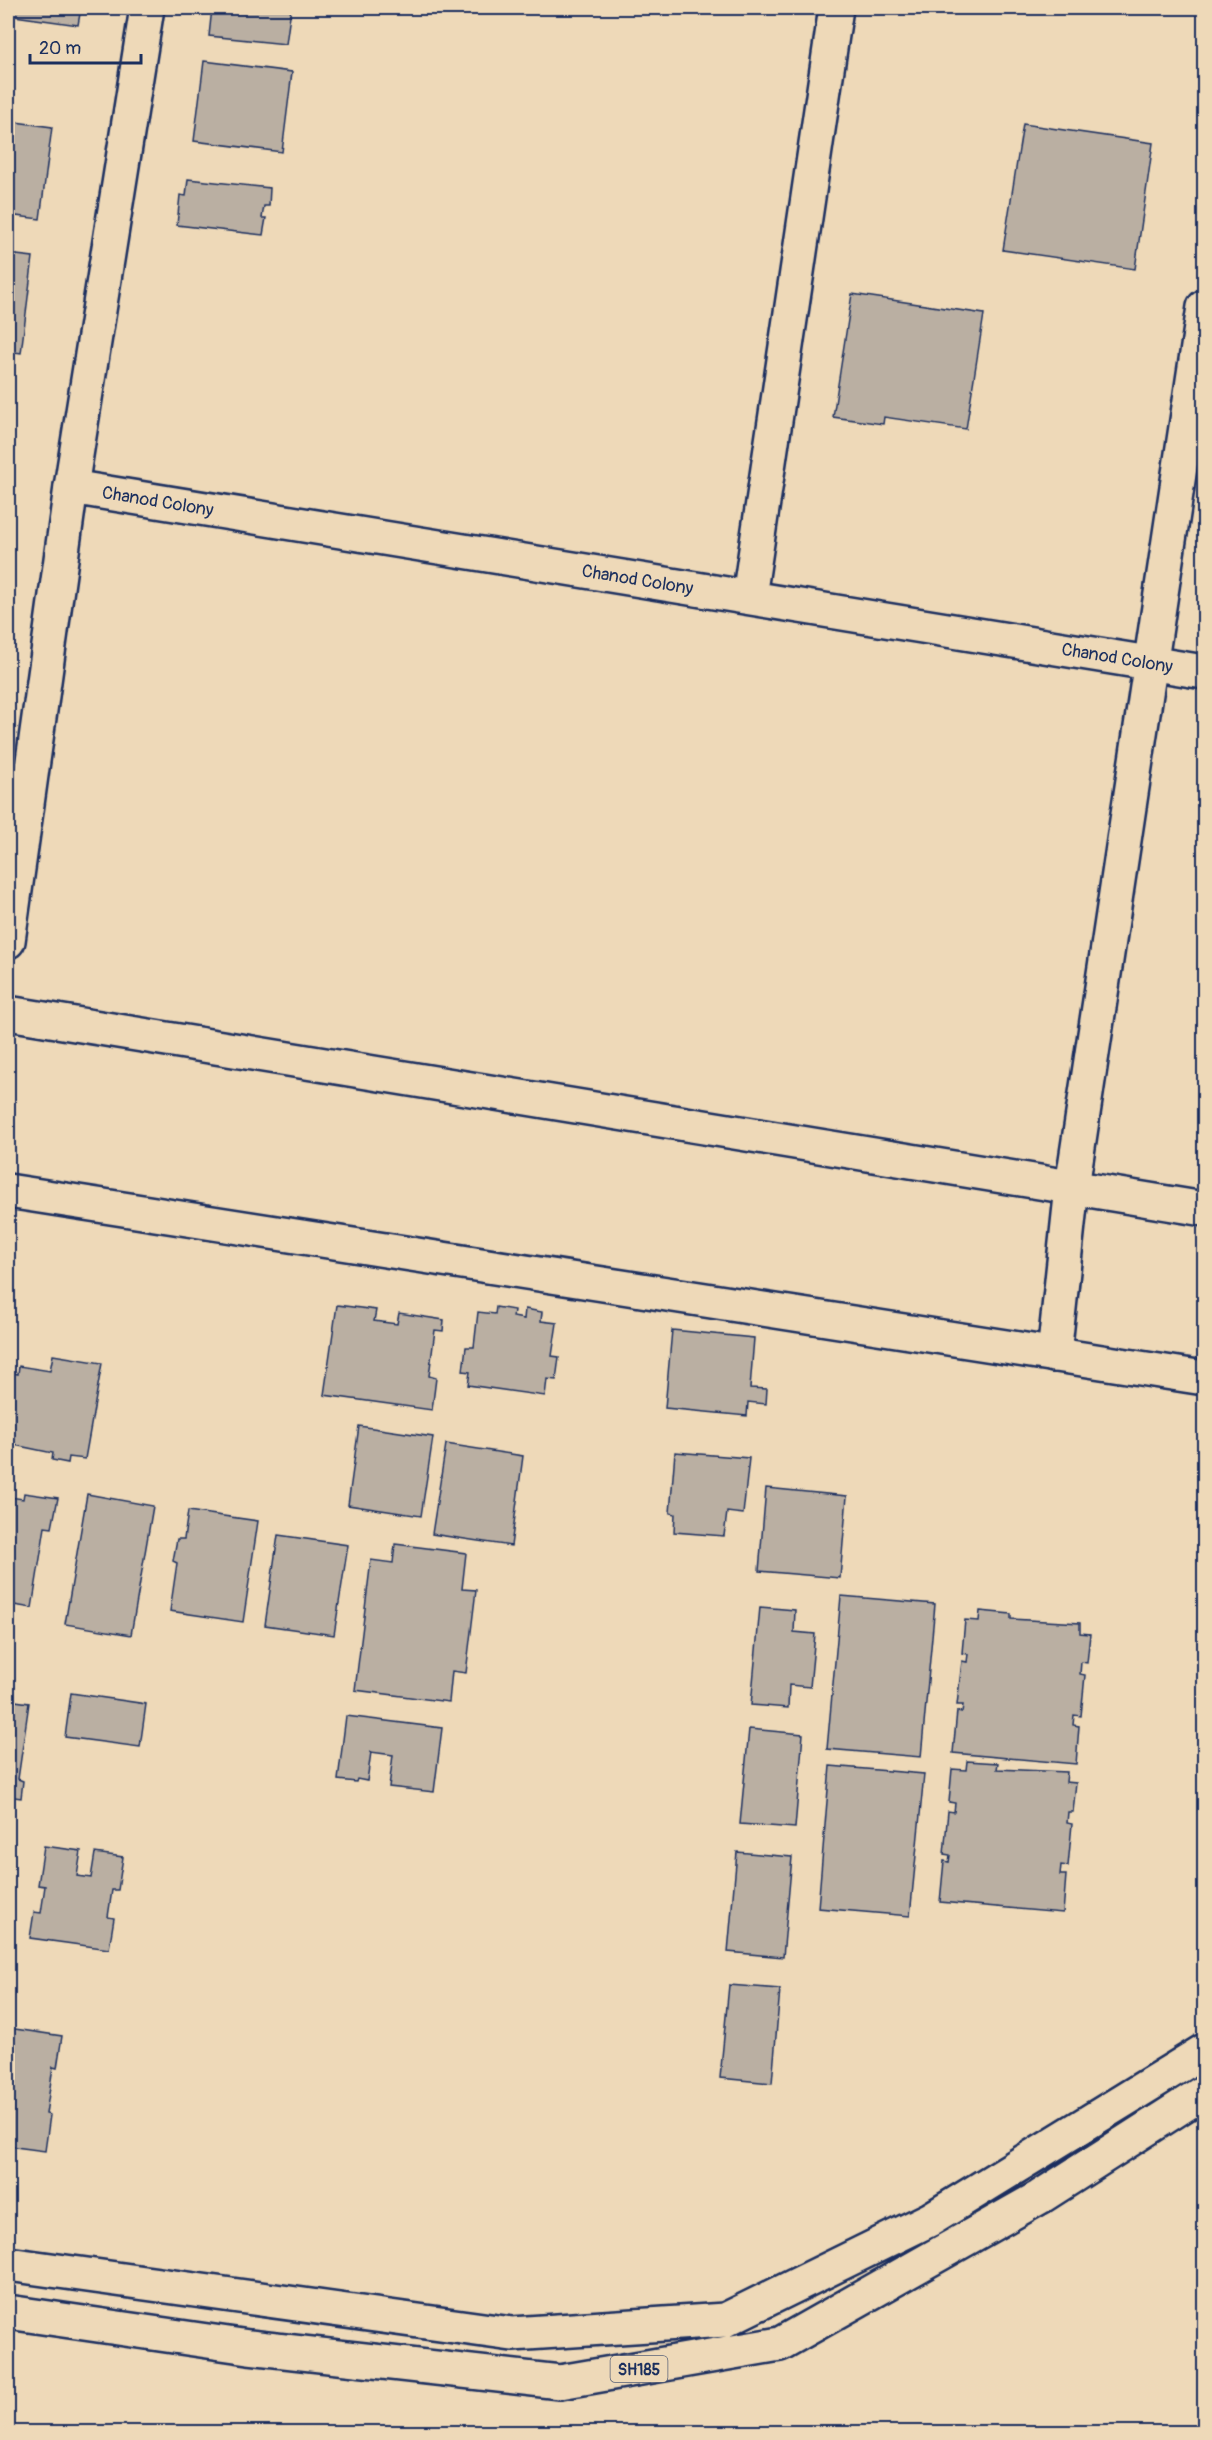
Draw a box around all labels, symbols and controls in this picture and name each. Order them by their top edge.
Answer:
scale bar [30,27,141,65]
text: 20 m [39,37,81,60]
street label: Chanod Colony [100,481,215,522]
street label: Chanod Colony [580,560,695,600]
street label: Chanod Colony [1060,638,1175,679]
road number: SH185 [610,2356,668,2382]

